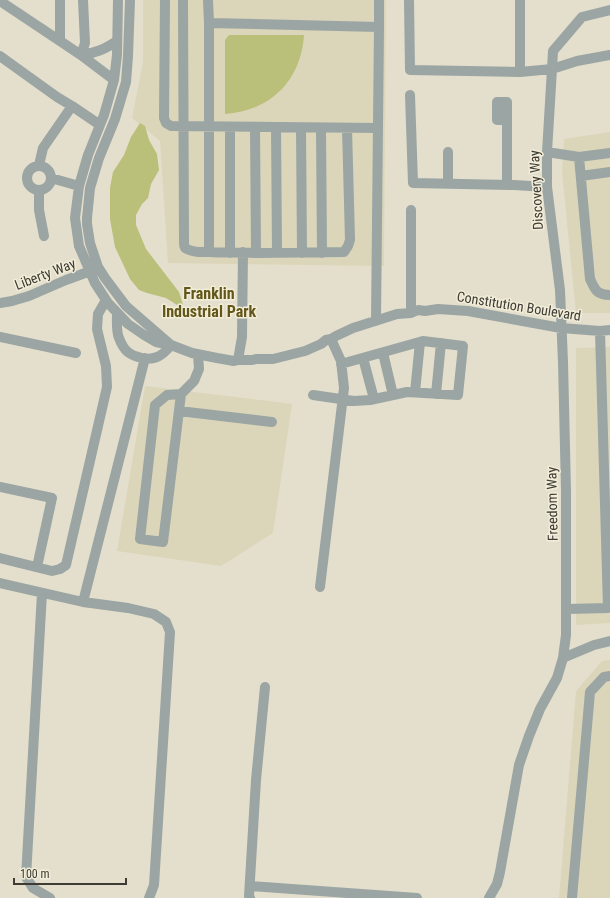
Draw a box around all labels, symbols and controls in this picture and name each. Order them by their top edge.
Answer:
street label: Discovery Way [526,150,546,230]
street label: Liberty Way [12,255,78,293]
district label: Franklin Industrial Park [162,284,256,321]
street label: Constitution Boulevard [456,288,582,324]
street label: Freedom Way [543,466,561,541]
scale bar [14,860,126,886]
text: 100 m [20,867,50,881]

